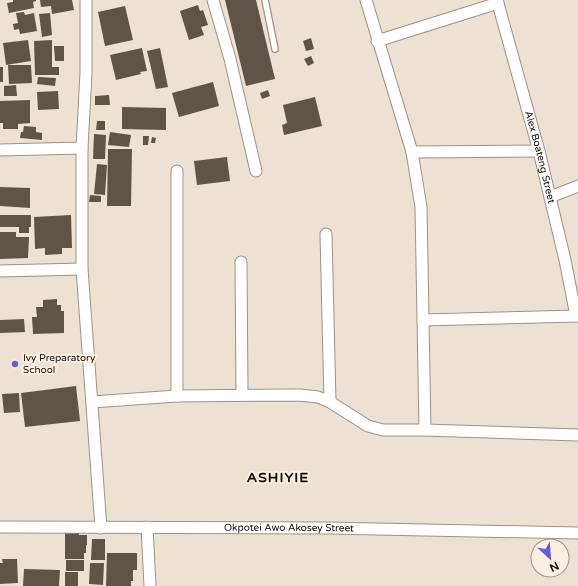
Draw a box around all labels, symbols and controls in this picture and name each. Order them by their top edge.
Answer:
street label: Alex Boateng Street [522,110,557,205]
place label: Ivy Preparatory School [23,352,96,376]
marker: Ivy Preparatory School [10,359,20,369]
district label: ASHIYIE [247,469,309,486]
street label: Okpotei Awo Akosey Street [224,522,354,535]
north arrow [530,538,570,578]
text: N [547,559,561,574]

